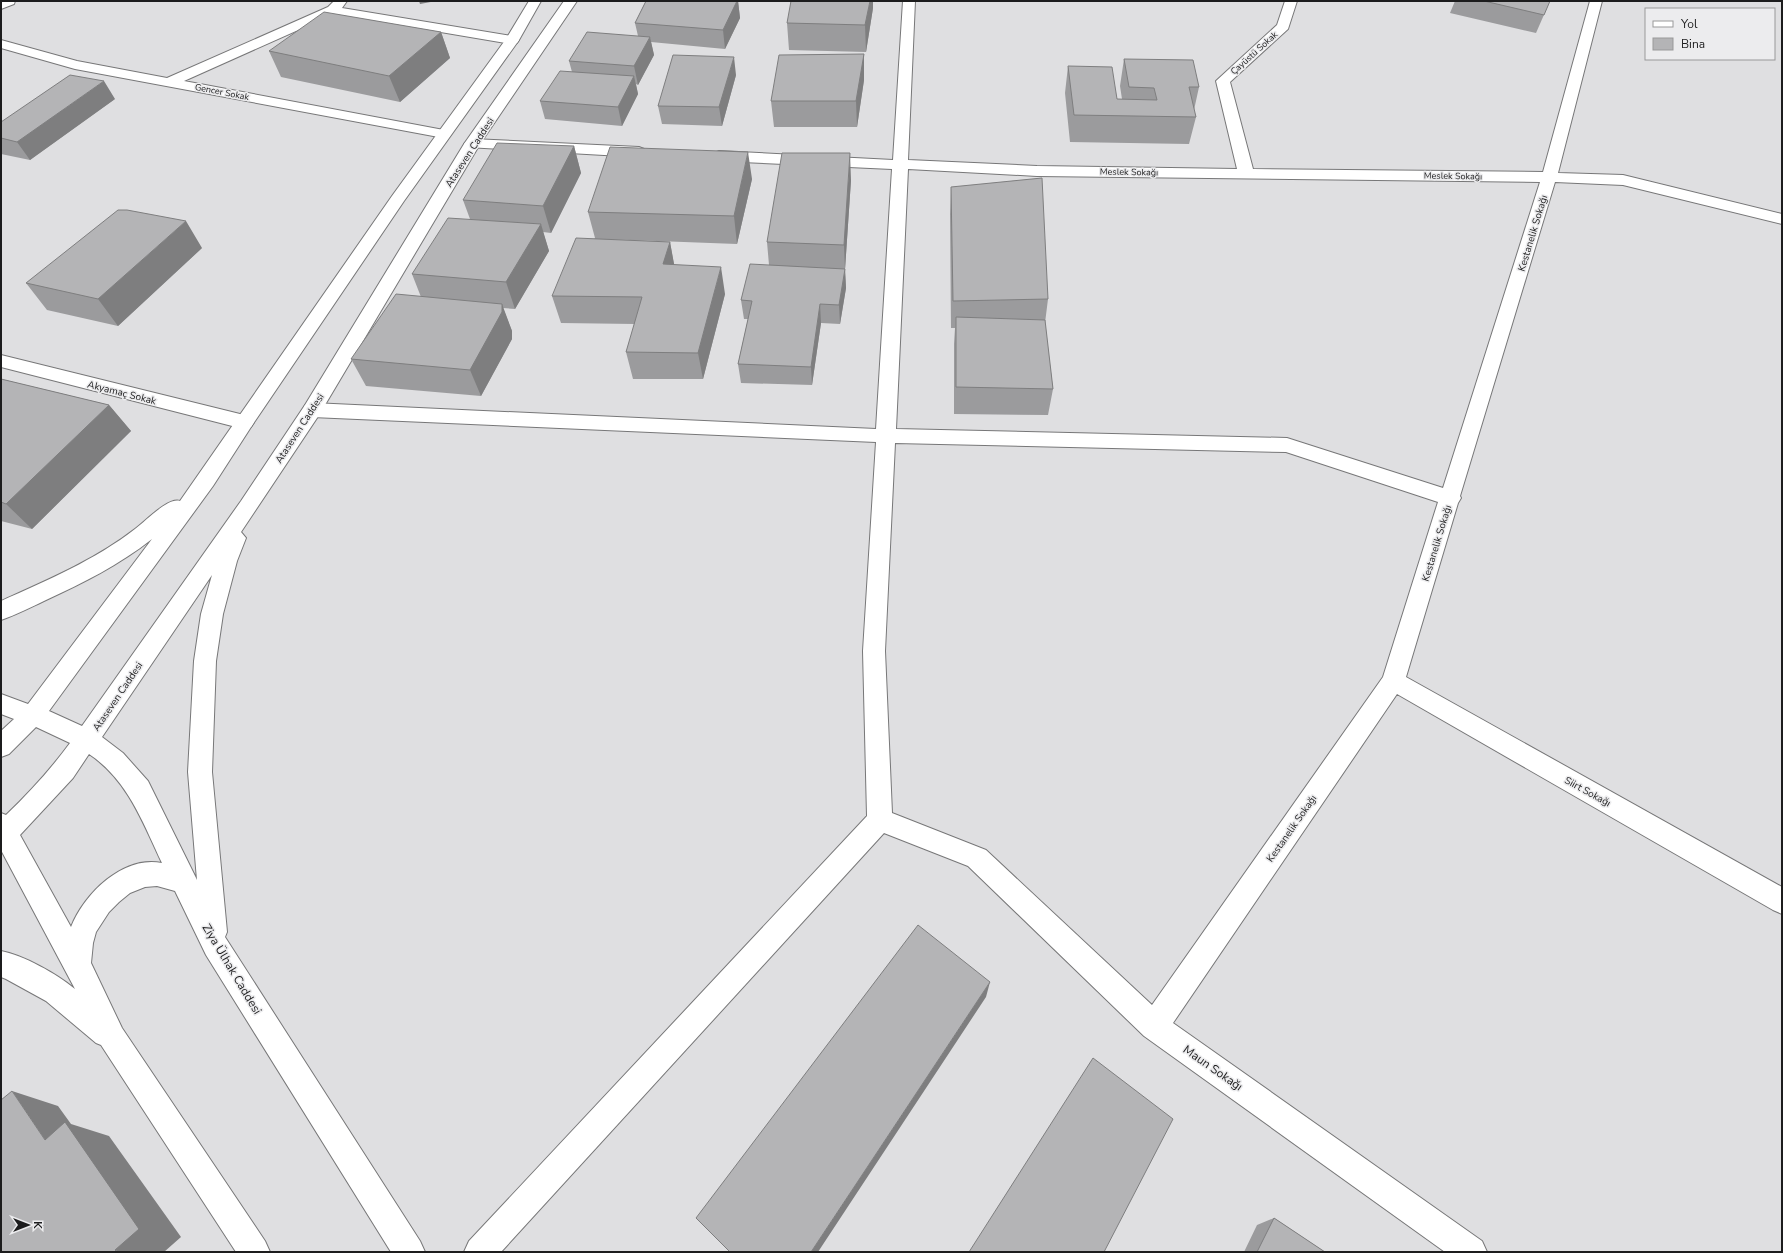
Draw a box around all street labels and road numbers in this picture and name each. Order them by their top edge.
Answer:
street label: Çayüstü Sokak [1228,28,1280,77]
street label: Gencer Sokak [194,81,251,103]
street label: Ataseven Caddesi [442,115,498,190]
street label: Meslek Sokağı [1100,165,1158,179]
street label: Meslek Sokağı [1424,169,1482,183]
street label: Kestanelik Sokağı [1515,193,1551,273]
street label: Akyamaç Sokak [86,378,159,409]
street label: Ataseven Caddesi [272,391,328,466]
street label: Kestanelik Sokağı [1419,503,1455,583]
street label: Ataseven Caddesi [89,659,146,734]
street label: Siirt Sokağı [1562,773,1613,810]
street label: Kestanelik Sokağı [1263,792,1320,865]
street label: Ziya Ülhak Caddesi [199,921,265,1017]
street label: Maun Sokağı [1180,1042,1246,1094]

